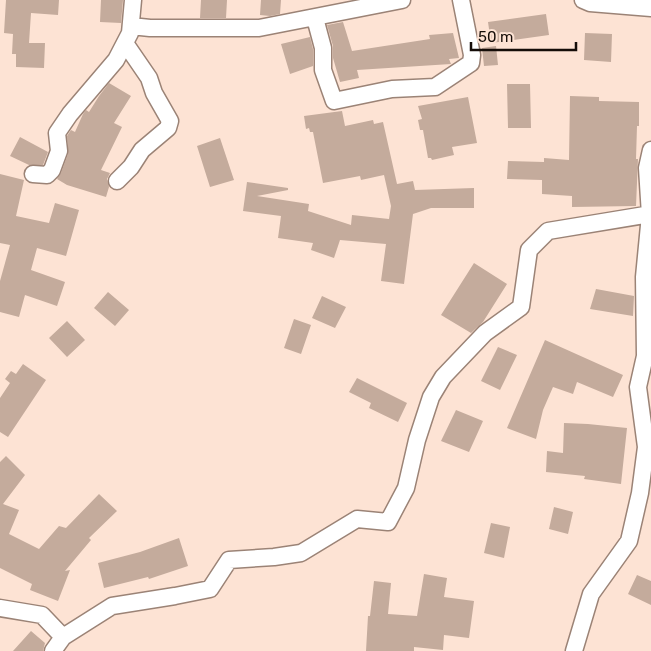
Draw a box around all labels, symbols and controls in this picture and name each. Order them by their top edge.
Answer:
scale bar [471,20,576,52]
text: 50 m [478,28,513,46]

